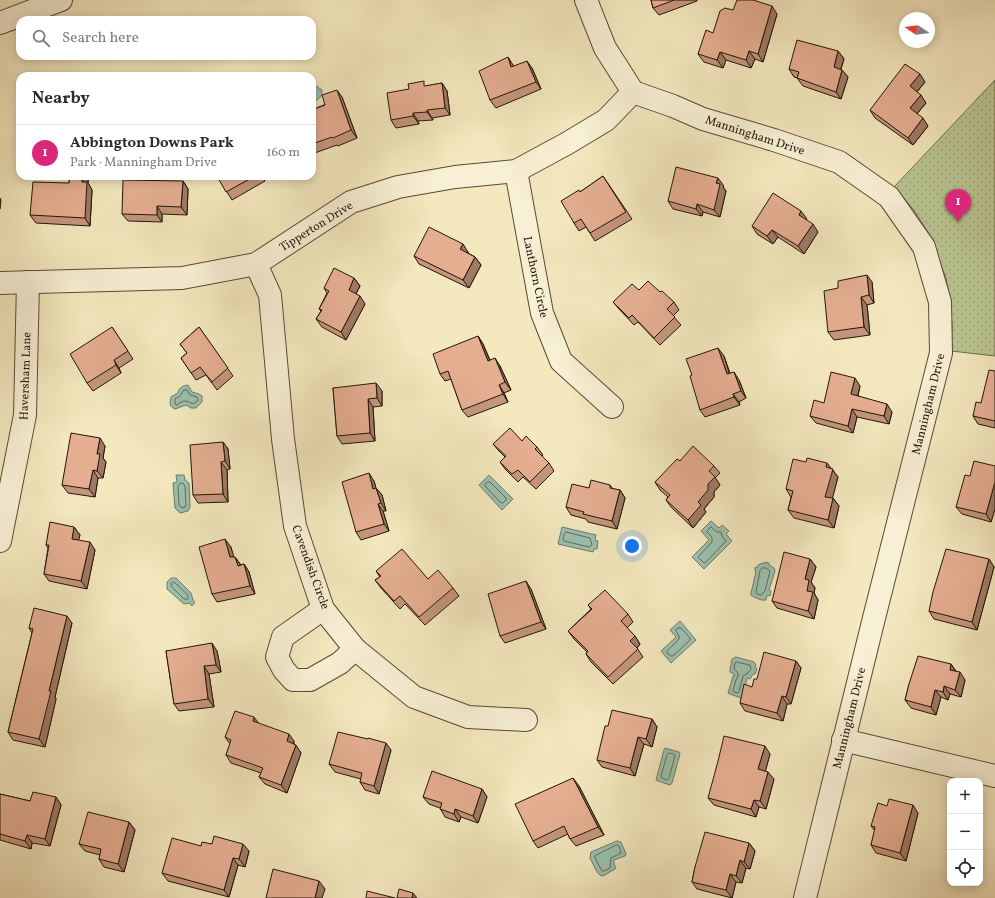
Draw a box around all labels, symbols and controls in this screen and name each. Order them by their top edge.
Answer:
north arrow [899,12,935,48]
search box [16,16,316,60]
icon: search [30,27,52,49]
text: Search here [62,28,139,49]
text: Nearby [32,87,90,110]
street label: Manningham Drive [703,112,807,160]
text: Abbington Downs Park [70,133,234,154]
text: 1 [42,144,48,162]
text: 160 m [266,144,300,162]
text: Park · Manningham Drive [70,154,217,172]
pin: 1 [945,189,971,222]
street label: Tipperton Drive [277,198,357,256]
street label: Lanthorn Circle [519,235,552,320]
street label: Haversham Lane [16,331,36,420]
street label: Manningham Drive [909,352,949,457]
street label: Cavendish Circle [287,523,333,612]
your location [622,536,642,556]
street label: Manningham Drive [830,666,870,771]
map controls [947,778,983,886]
button: + [947,778,983,814]
button: − [947,814,983,850]
button: locate [947,850,983,886]

